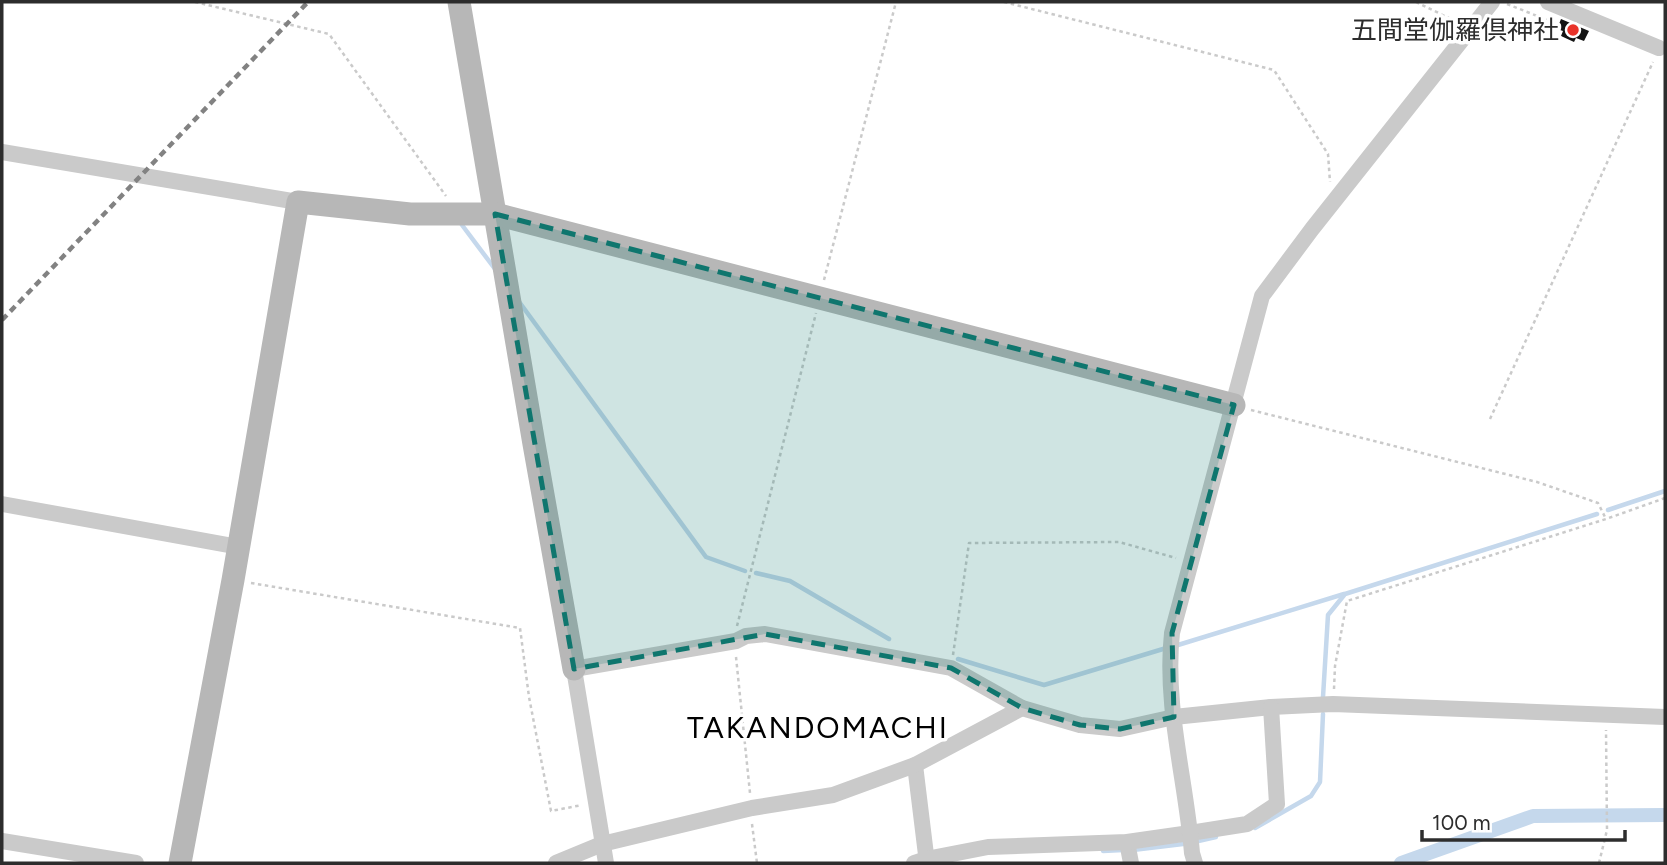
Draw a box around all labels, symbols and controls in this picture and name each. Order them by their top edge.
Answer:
place label: 五間堂伽羅倶神社 [1351,14,1559,46]
marker: 五間堂伽羅倶神社 [1565,22,1581,38]
district label: TAKANDOMACHI [687,709,949,746]
scale bar [1422,798,1625,842]
text: 100 m [1432,810,1491,835]

